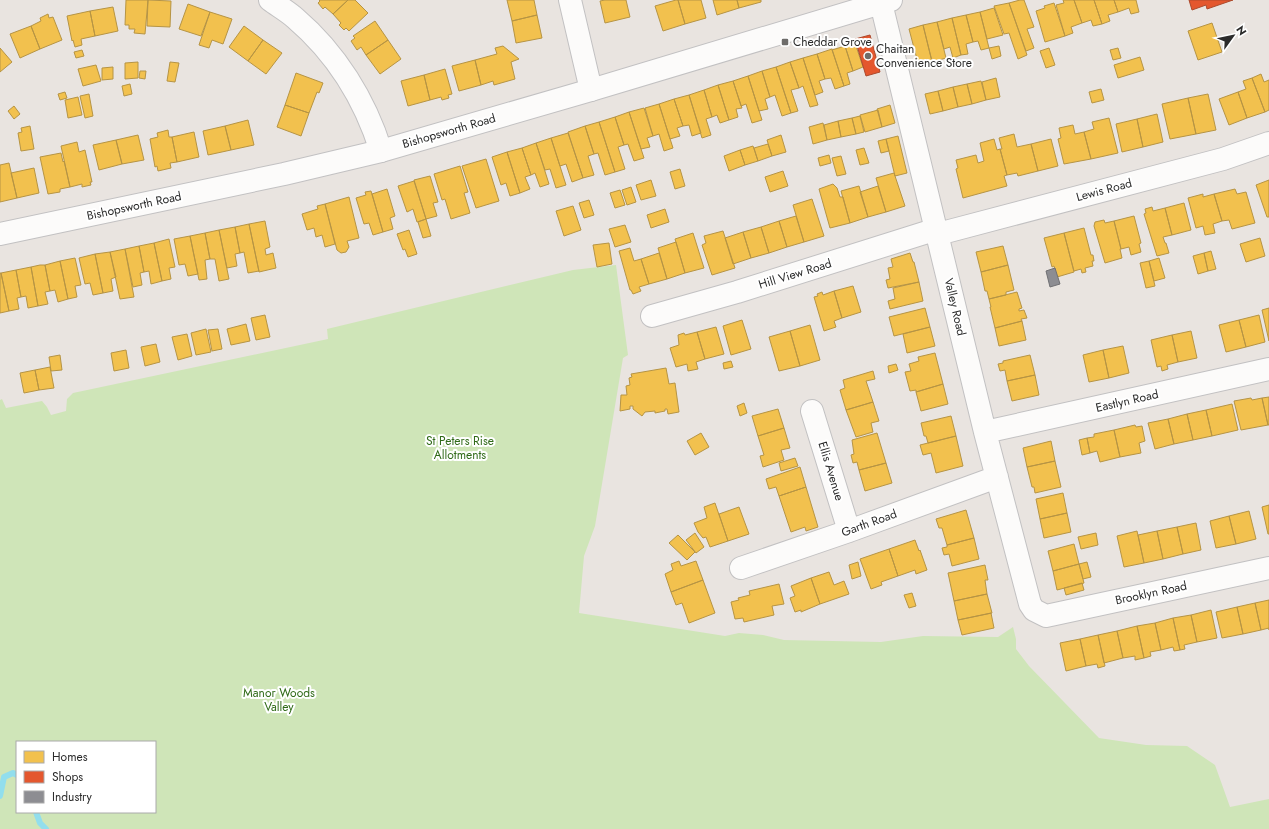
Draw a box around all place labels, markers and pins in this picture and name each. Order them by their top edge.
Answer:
place label: Cheddar Grove [793,33,872,51]
marker: Cheddar Grove [780,37,790,47]
place label: Chaitan Convenience Store [876,40,972,72]
marker: Chaitan Convenience Store [863,51,873,61]

